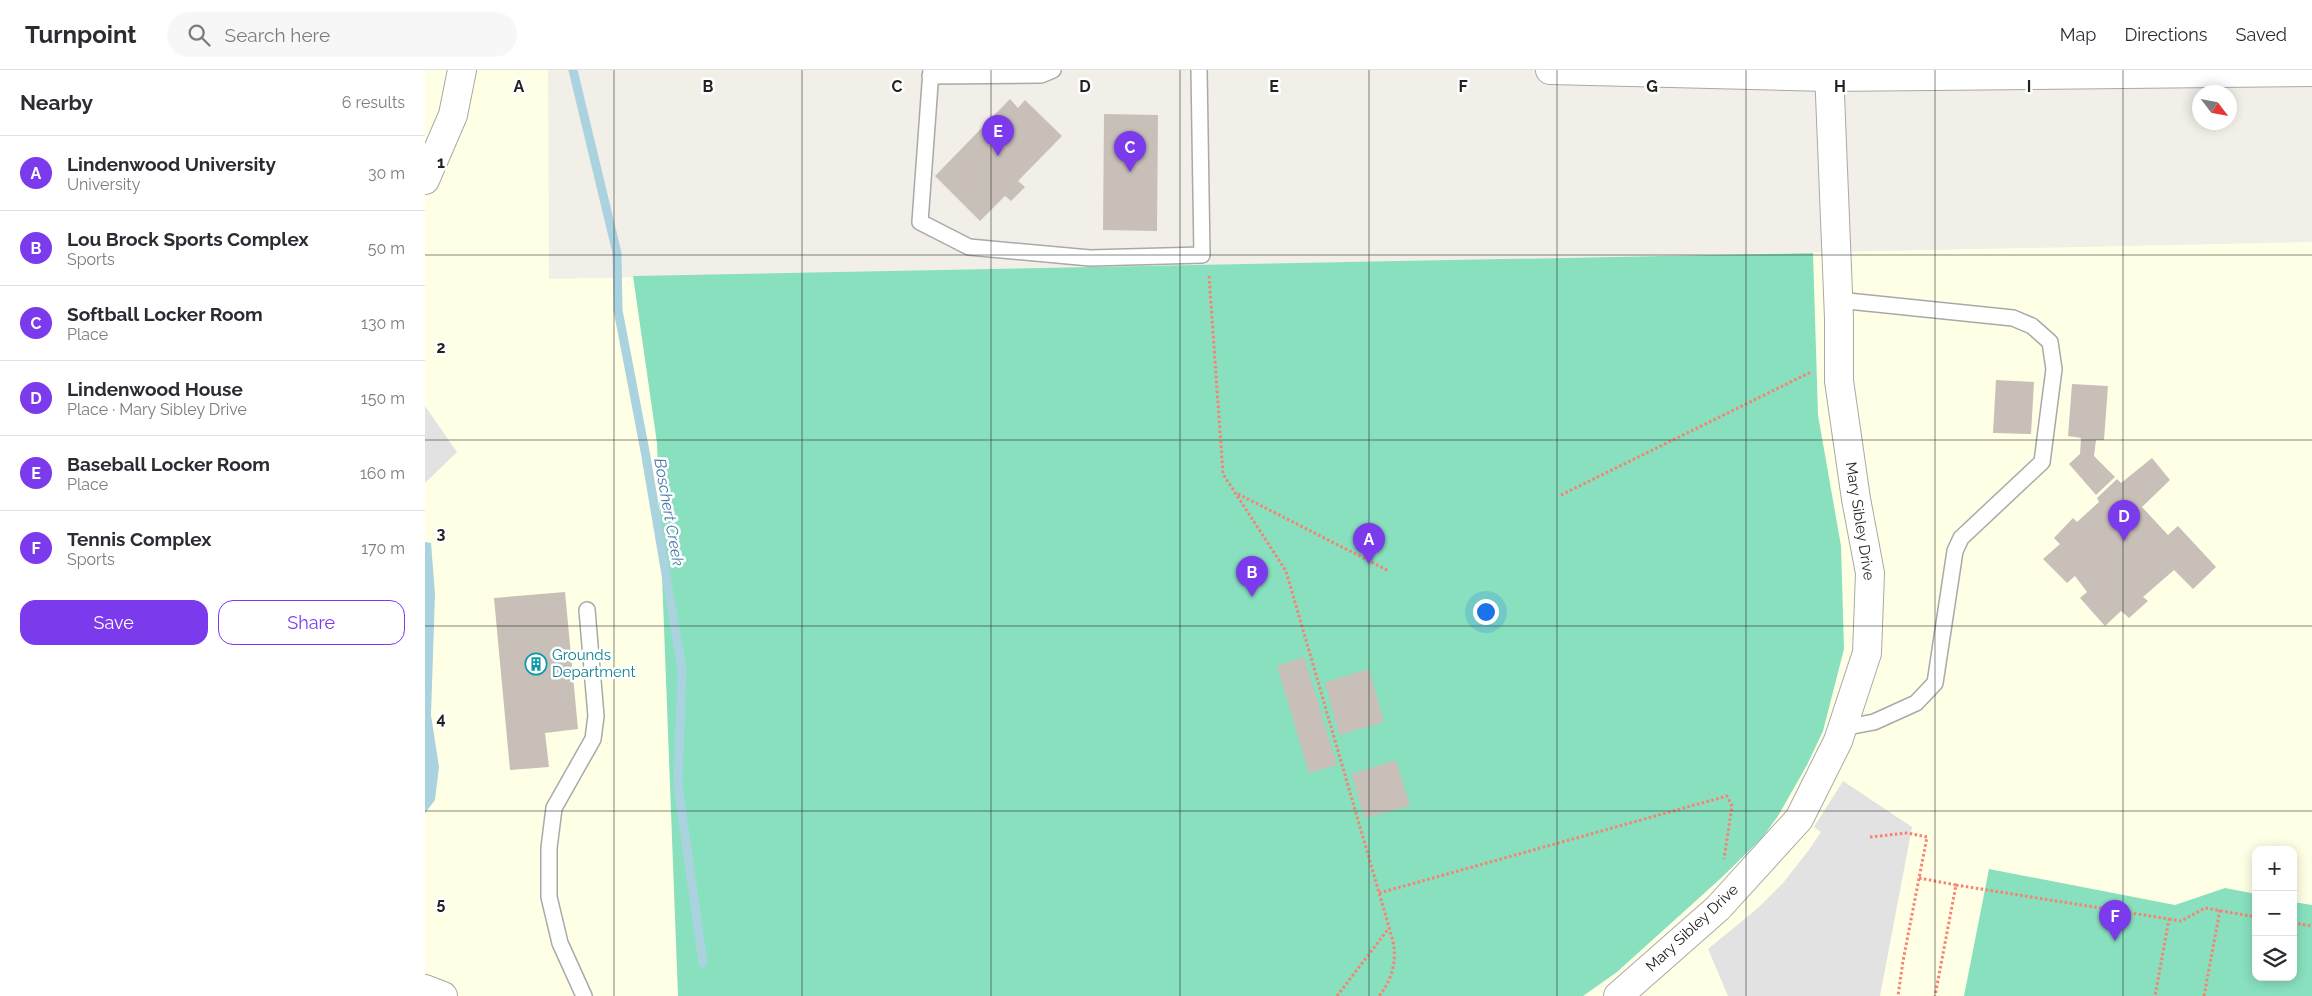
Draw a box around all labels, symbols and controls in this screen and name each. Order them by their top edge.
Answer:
search box [167,12,517,57]
text: Turnpoint [25,20,137,49]
icon: search [185,21,213,49]
text: Search here [225,24,330,46]
text: Map [2060,24,2096,45]
text: Directions [2124,24,2208,45]
text: Saved [2236,24,2287,45]
text: A [514,77,525,96]
text: B [703,77,714,96]
text: C [892,77,903,96]
text: D [1079,77,1091,96]
text: E [1269,77,1279,96]
text: F [1458,77,1468,96]
text: G [1646,77,1658,96]
text: H [1834,77,1846,96]
text: I [2027,77,2031,96]
north arrow [2192,85,2237,130]
text: Nearby [20,90,93,115]
text: 6 results [342,93,405,112]
pin: E [982,115,1014,156]
pin: C [1114,131,1146,172]
text: Lindenwood University [67,153,276,175]
text: 1 [437,153,445,172]
text: A [31,164,41,183]
text: 30 m [368,164,405,183]
text: University [67,175,140,194]
text: Lou Brock Sports Complex [67,228,308,250]
text: B [31,239,41,258]
text: 50 m [368,239,405,258]
text: Sports [67,250,115,269]
text: Softball Locker Room [67,303,263,325]
text: C [31,314,41,333]
text: 130 m [361,314,405,333]
text: Place [67,325,108,344]
text: 2 [436,338,446,357]
text: Lindenwood House [67,378,243,400]
text: D [30,389,42,408]
text: 150 m [361,389,405,408]
text: Place · Mary Sibley Drive [67,400,247,419]
text: Baseball Locker Room [67,453,270,475]
water label: Boschert Creek [650,457,688,568]
street label: Mary Sibley Drive [1842,460,1878,582]
text: E [31,464,41,483]
text: 160 m [360,464,405,483]
text: Place [67,475,108,494]
pin: D [2108,500,2140,541]
pin: A [1353,523,1385,564]
text: 3 [437,524,446,543]
text: Tennis Complex [67,528,211,550]
text: F [31,539,41,558]
text: 170 m [361,539,405,558]
text: Sports [67,550,115,569]
pin: B [1236,556,1268,597]
your location [1473,599,1499,625]
button: Save [20,600,208,645]
button: Share [218,600,405,645]
place label: Grounds Department [552,646,636,681]
building icon: Grounds Department [524,652,548,676]
text: 4 [436,709,446,728]
map controls [2252,846,2297,981]
button: + [2252,846,2297,891]
street label: Mary Sibley Drive [1642,880,1742,975]
button: − [2252,891,2297,936]
text: 5 [437,894,446,913]
pin: F [2099,900,2131,941]
button: layers [2252,936,2297,981]

